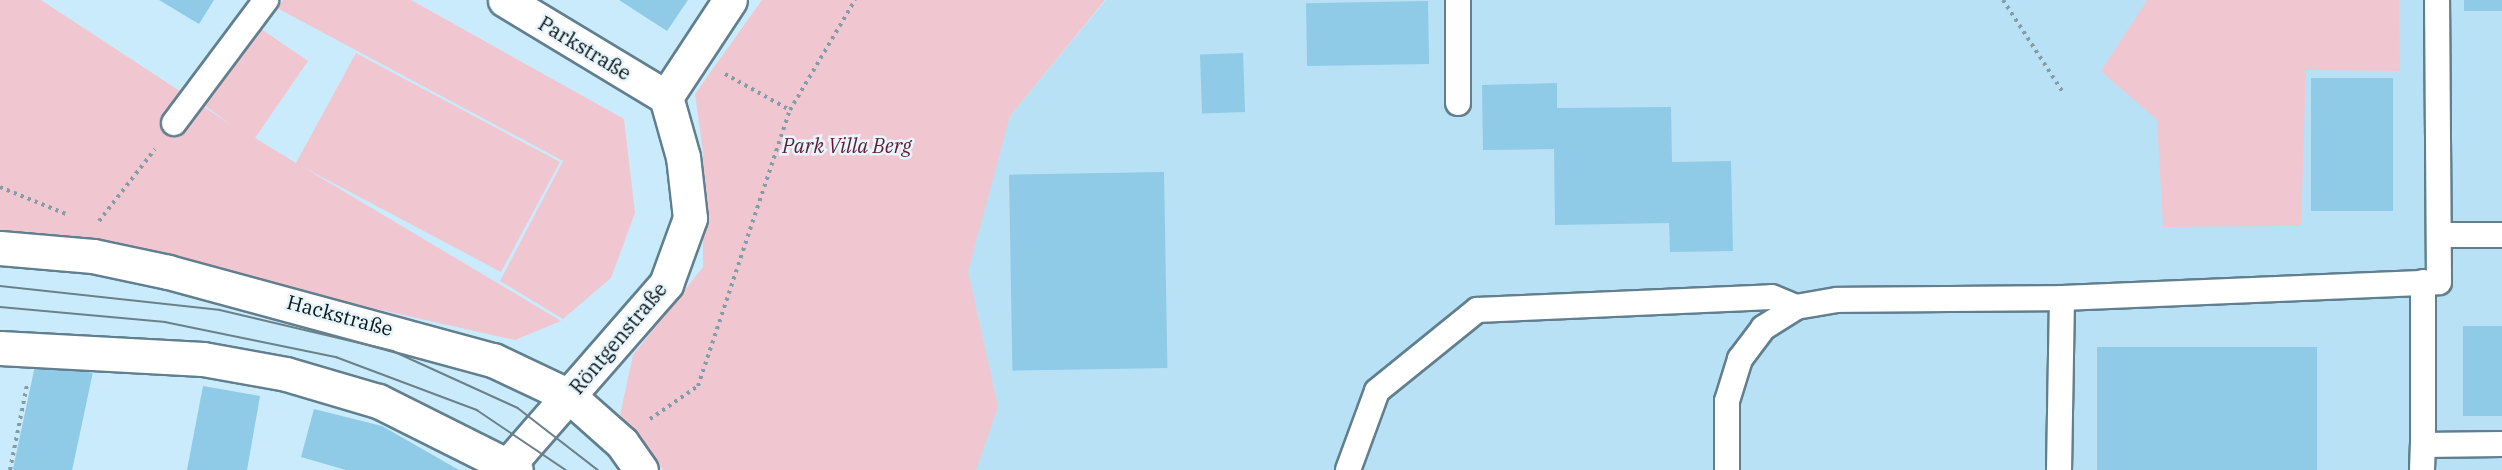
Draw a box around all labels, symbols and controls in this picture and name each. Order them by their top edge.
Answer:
street label: Parkstraße [534,11,636,85]
park label: Park Villa Berg [782,133,912,157]
street label: Röntgenstraße [564,277,672,399]
street label: Hackstraße [284,289,396,341]

